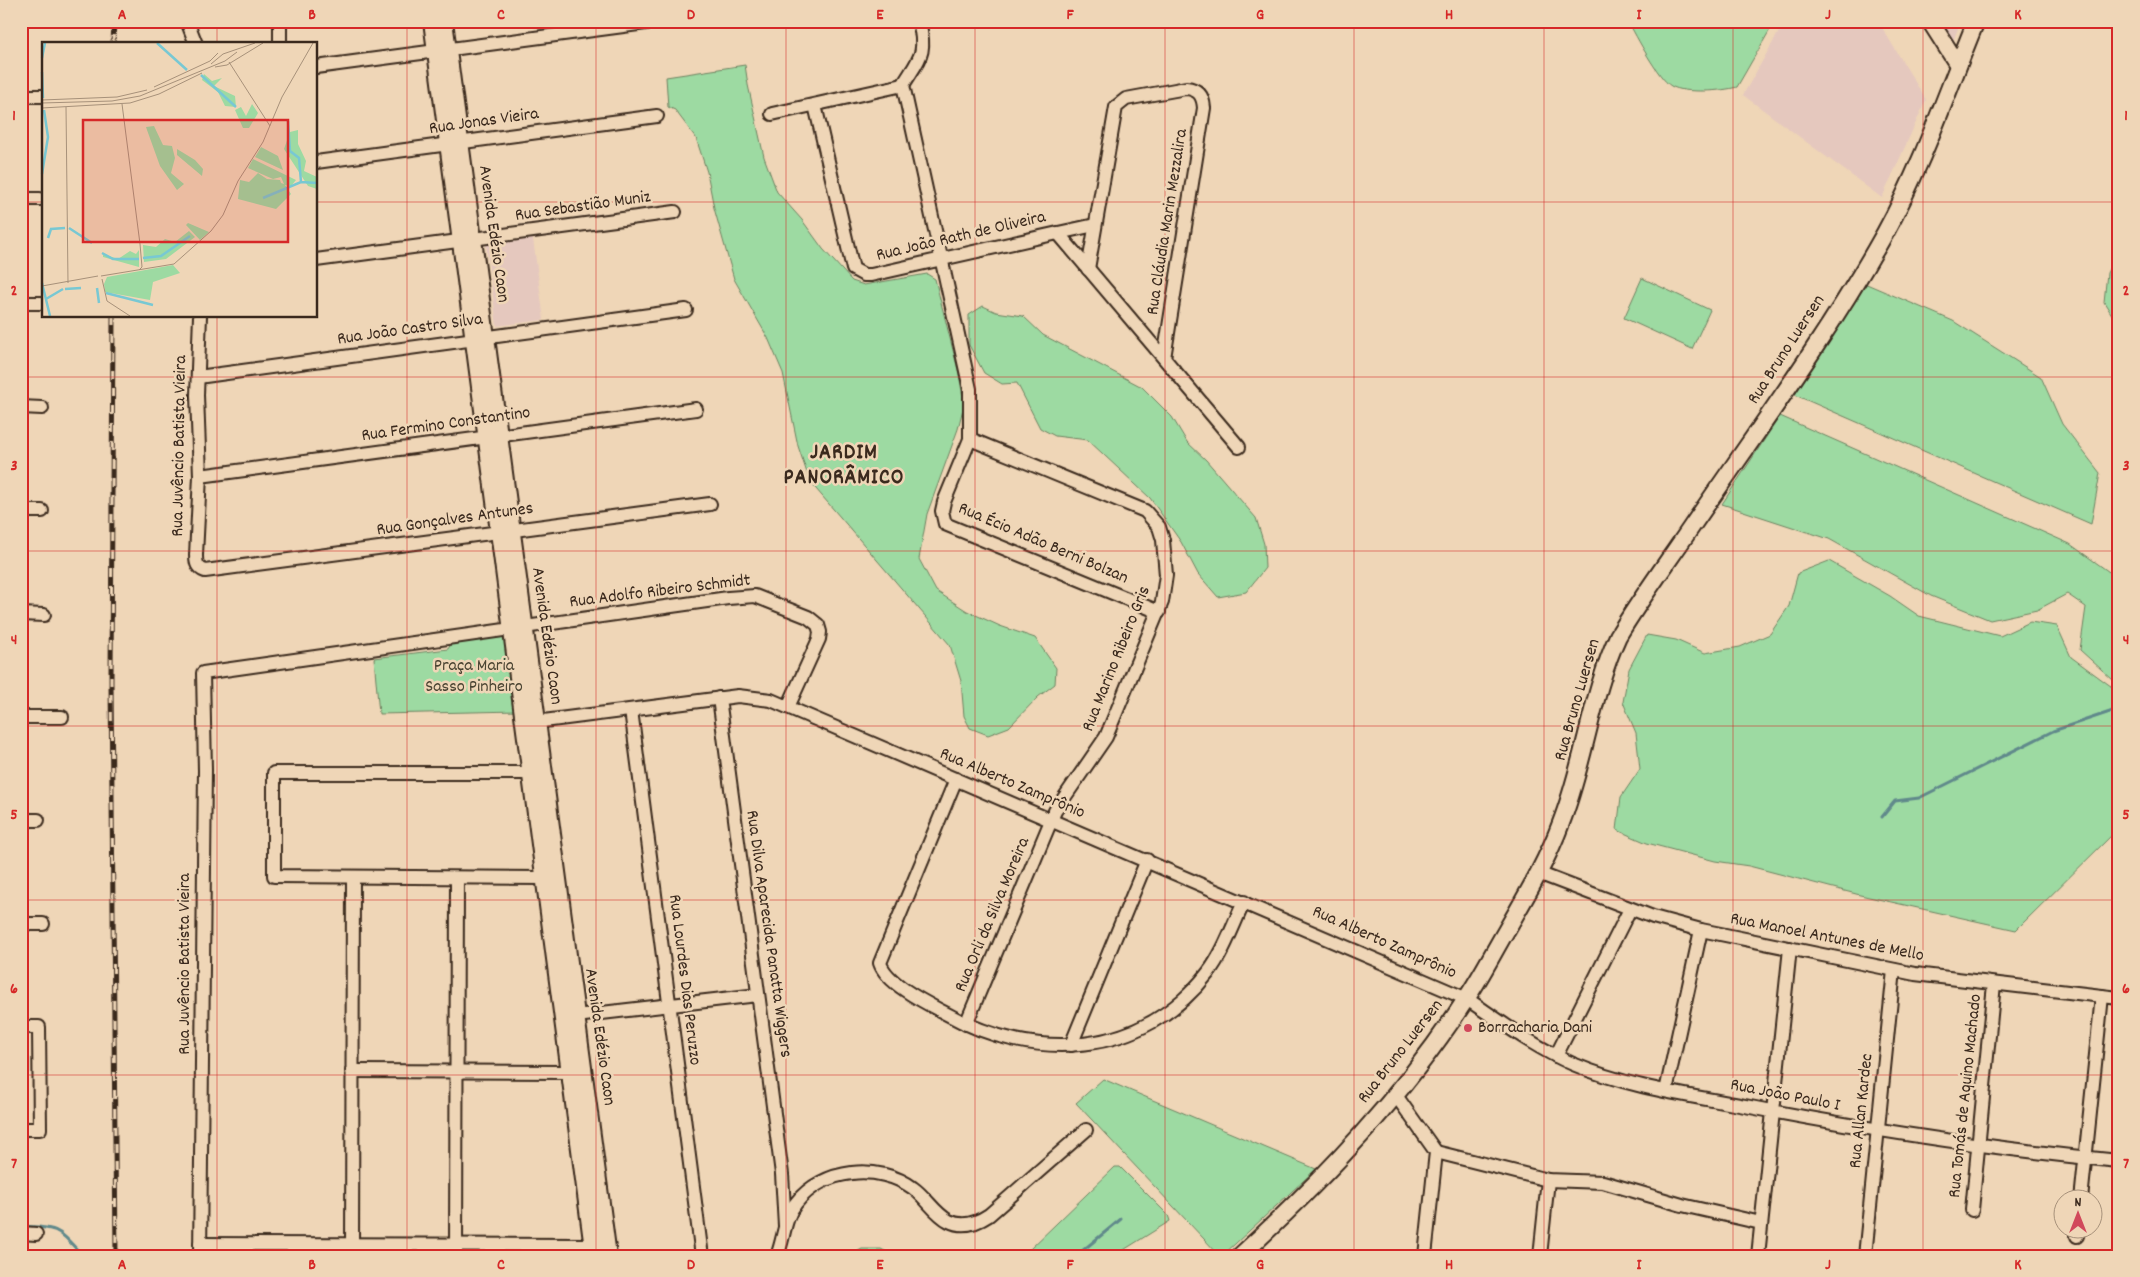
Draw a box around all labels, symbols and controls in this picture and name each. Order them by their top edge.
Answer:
text: A [118,4,127,27]
text: B [308,4,316,27]
text: C [497,4,505,27]
text: D [687,4,696,27]
text: E [876,4,884,27]
text: F [1066,4,1074,27]
text: G [1256,4,1264,27]
text: H [1445,4,1453,27]
text: I [1637,4,1643,27]
text: J [1825,4,1831,27]
text: K [2014,4,2022,27]
inset map [42,42,318,318]
street label: Rua Jonas Vieira [428,102,541,142]
text: 1 [12,105,16,128]
text: 1 [2124,105,2128,128]
street label: Rua Cláudia Marin Mezzalira [1141,127,1195,317]
street label: Avenida Edézio Caon [471,164,515,304]
street label: Rua Sebastião Muniz [514,185,653,229]
street label: Rua João Rath de Oliveira [874,205,1049,269]
text: 2 [11,280,18,303]
text: 2 [2123,280,2130,303]
street label: Rua Bruno Luersen [1742,290,1832,410]
street label: Rua João Castro Silva [336,307,485,353]
street label: Rua Juvêncio Batista Vieira [166,354,194,537]
street label: Rua Fermino Constantino [360,401,532,449]
district label: JARDIM PANORÂMICO [784,438,904,494]
text: 3 [10,455,18,478]
text: 3 [2122,455,2130,478]
street label: Rua Gonçalves Antunes [375,497,535,543]
street label: Rua Écio Adão Berni Bolzan [954,497,1132,591]
street label: Avenida Edézio Caon [524,566,568,706]
street label: Rua Adolfo Ribeiro Schmidt [568,568,752,616]
street label: Rua Marino Ribeiro Gris [1076,582,1158,736]
text: 4 [11,629,17,652]
text: 4 [2123,629,2129,652]
street label: Rua Bruno Luersen [1549,636,1607,764]
park label: Praça Maria Sasso Pinheiro [425,654,523,700]
street label: Rua Alberto Zamprônio [935,742,1089,826]
text: 5 [10,804,18,827]
text: 5 [2122,804,2130,827]
street label: Rua Dilva Aparecida Panatta Wiggers [738,809,798,1059]
street label: Rua Orli da Silva Moreira [949,833,1037,996]
street label: Rua Juvêncio Batista Vieira [173,873,198,1055]
street label: Rua Lourdes Dias Peruzzo [661,893,707,1067]
street label: Rua Alberto Zamprônio [1308,900,1460,986]
street label: Rua Manoel Antunes de Mello [1728,907,1926,969]
street label: Avenida Edézio Caon [577,967,621,1107]
text: 6 [10,978,18,1001]
text: 6 [2122,978,2130,1001]
street label: Rua Tomás de Aquino Machado [1943,993,1989,1199]
street label: Rua Bruno Luersen [1352,995,1450,1109]
place label: Borracharia Dani [1478,1016,1592,1041]
marker: Borracharia Dani [1462,1022,1474,1034]
street label: Rua Allan Kardec [1844,1052,1880,1170]
street label: Rua João Paulo I [1728,1073,1842,1119]
text: 7 [11,1153,17,1176]
text: 7 [2123,1153,2129,1176]
north arrow [2052,1190,2102,1240]
text: N [2075,1193,2082,1213]
text: A [118,1254,127,1277]
text: B [308,1254,316,1277]
text: C [497,1254,505,1277]
text: D [687,1254,696,1277]
text: E [876,1254,884,1277]
text: F [1066,1254,1074,1277]
text: G [1256,1254,1264,1277]
text: H [1445,1254,1453,1277]
text: I [1637,1254,1643,1277]
text: J [1825,1254,1831,1277]
text: K [2014,1254,2022,1277]

